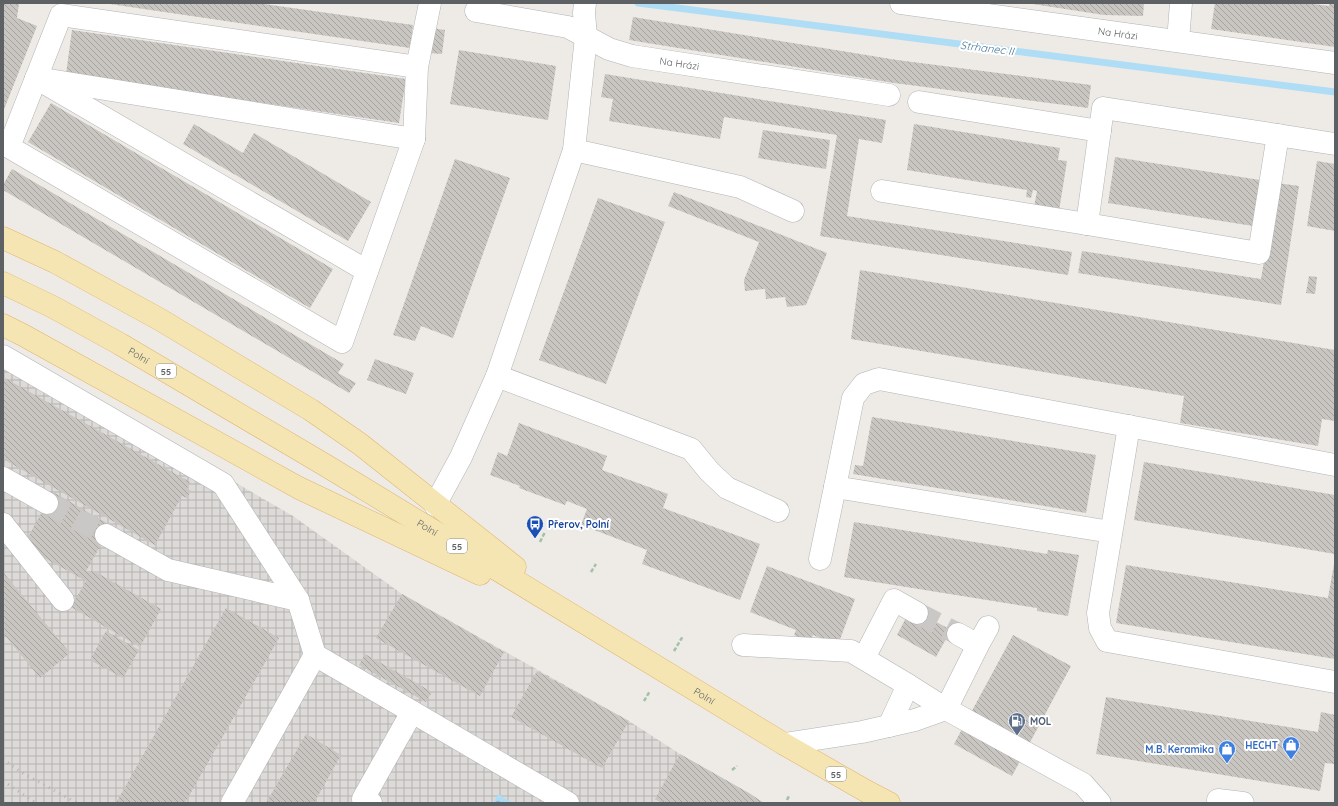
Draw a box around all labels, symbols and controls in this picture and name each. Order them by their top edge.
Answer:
street label: Na Hrázi [1097,24,1139,42]
water label: Strhanec II [959,38,1016,58]
street label: Na Hrázi [659,54,700,73]
street label: Polní [126,344,153,367]
road number: 55 [156,364,176,378]
bus stop icon: Přerov, Polní [525,514,545,539]
street label: Polní [415,516,441,539]
place label: Přerov, Polní [548,518,610,531]
road number: 55 [447,539,467,553]
street label: Polní [692,684,718,707]
fuel station icon: MOL [1007,711,1027,736]
place label: MOL [1030,715,1052,728]
shop icon: HECHT [1281,735,1301,760]
shop icon: M.B. Keramika [1217,739,1237,764]
place label: HECHT [1245,739,1278,752]
place label: M.B. Keramika [1145,743,1214,756]
road number: 55 [826,767,846,781]

